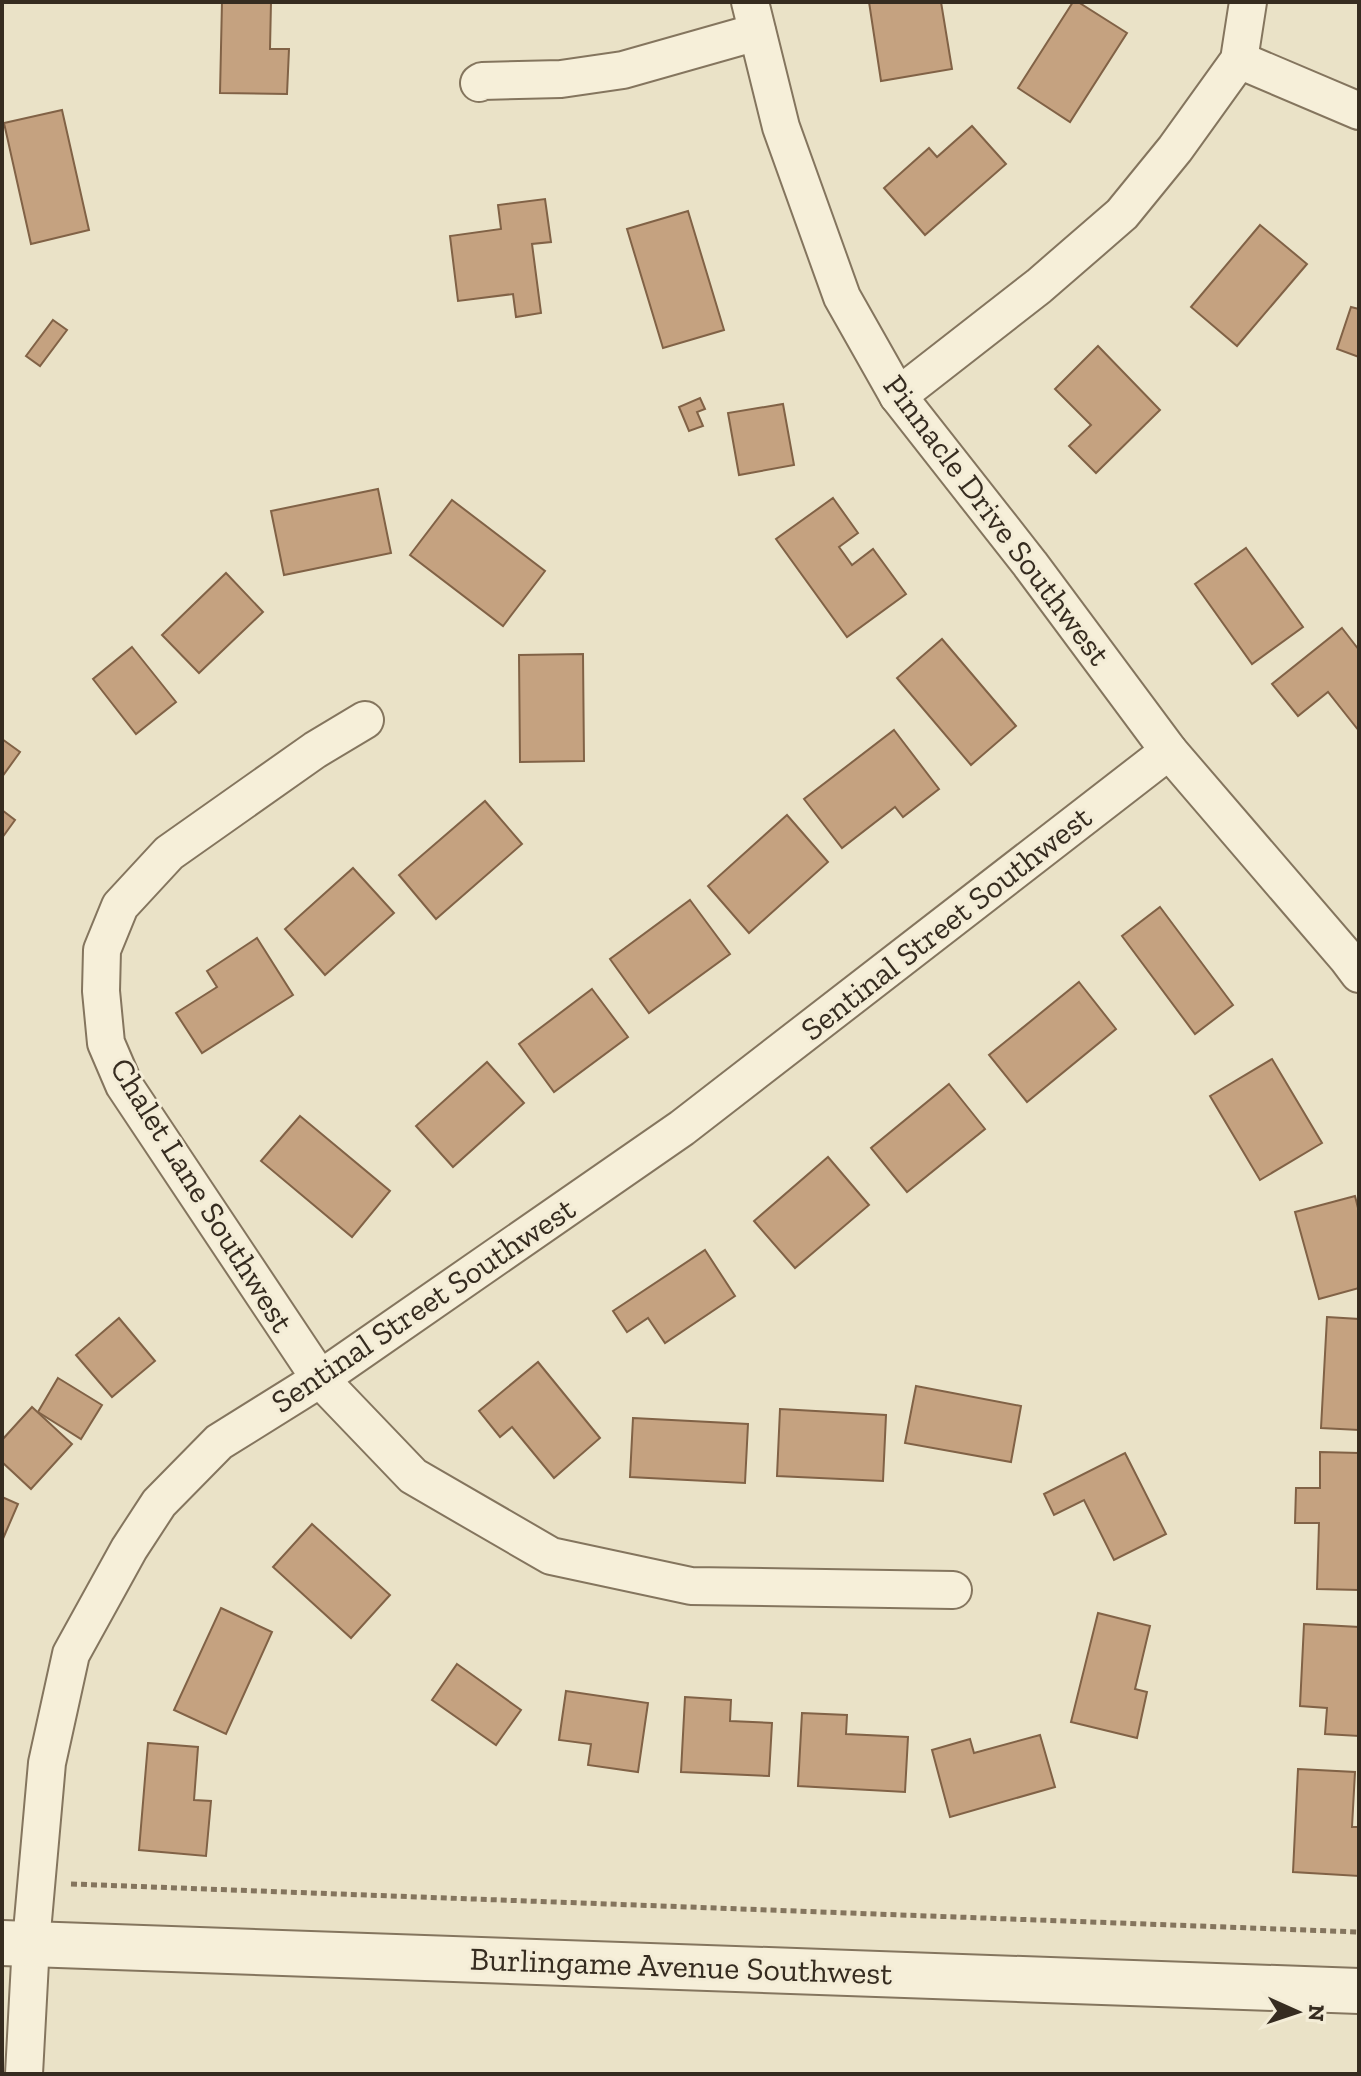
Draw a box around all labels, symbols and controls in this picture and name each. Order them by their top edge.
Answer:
street label: Pinnacle Drive Southwest [875,367,1119,673]
street label: Sentinal Street Southwest [793,798,1099,1048]
street label: Chalet Lane Southwest [102,1051,302,1339]
street label: Sentinal Street Southwest [264,1189,582,1421]
street label: Burlingame Avenue Southwest [469,1940,893,1992]
north arrow [1257,1972,1337,2052]
text: N [1303,2004,1330,2022]

